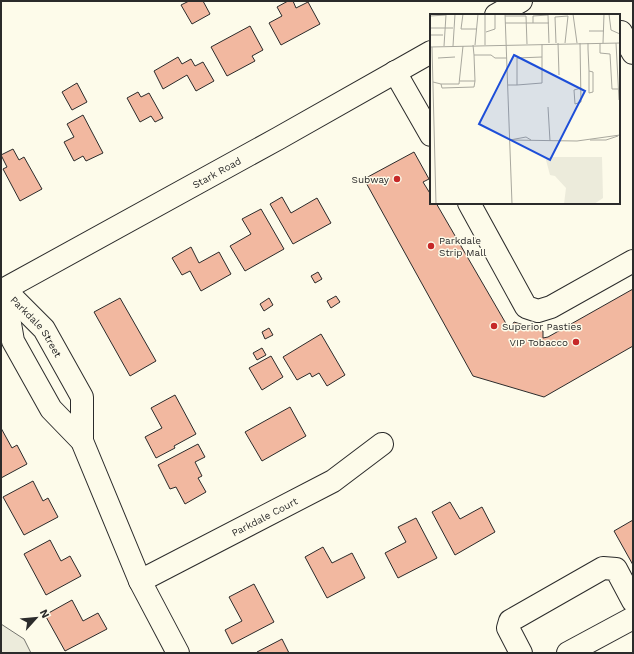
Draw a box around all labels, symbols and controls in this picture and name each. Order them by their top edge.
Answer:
inset map [430,14,620,204]
street label: Stark Road [190,155,243,190]
place label: Subway [352,174,390,185]
marker: Subway [392,174,402,184]
place label: Parkdale Strip Mall [439,235,486,258]
marker: Parkdale Strip Mall [426,241,436,251]
street label: Parkdale Street [9,294,64,360]
marker: Superior Pasties [489,321,499,331]
place label: Superior Pasties [502,321,582,332]
place label: VIP Tobacco [509,337,568,348]
marker: VIP Tobacco [571,337,581,347]
street label: Parkdale Court [230,495,300,538]
north arrow [16,598,56,638]
text: N [37,607,52,620]

